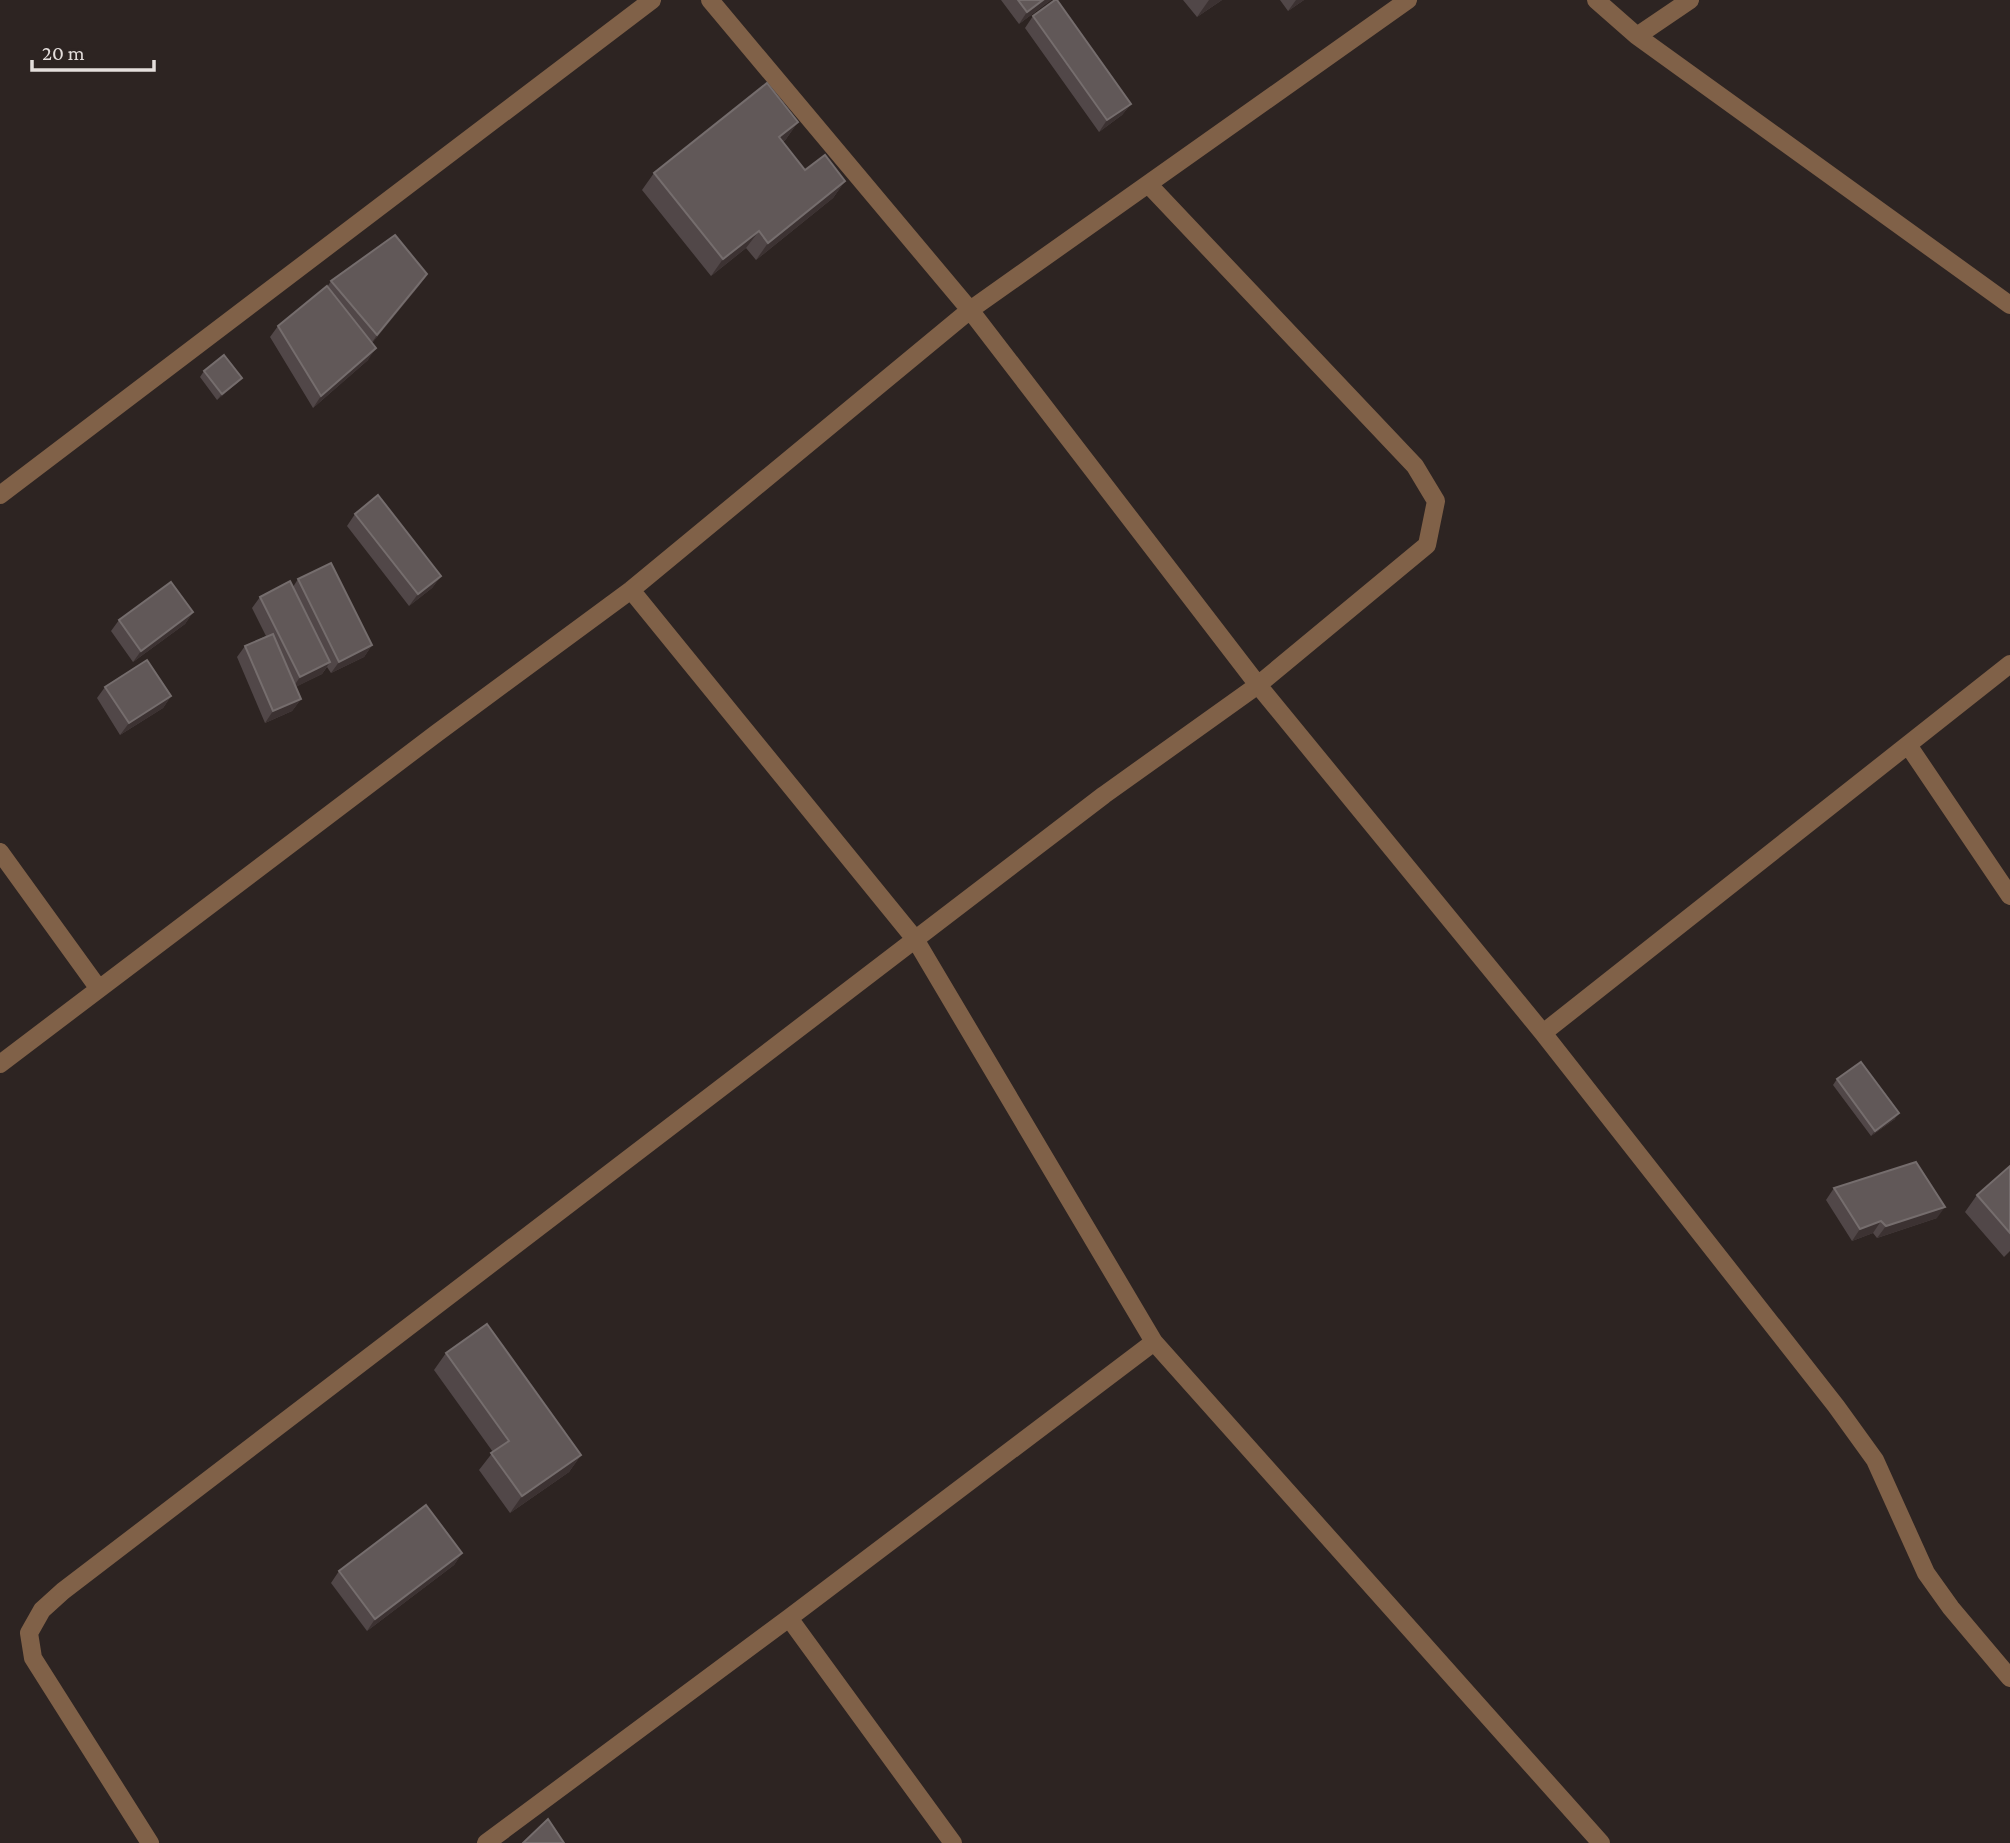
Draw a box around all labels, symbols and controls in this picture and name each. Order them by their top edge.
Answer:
scale bar [32,28,154,72]
text: 20 m [42,41,85,65]

